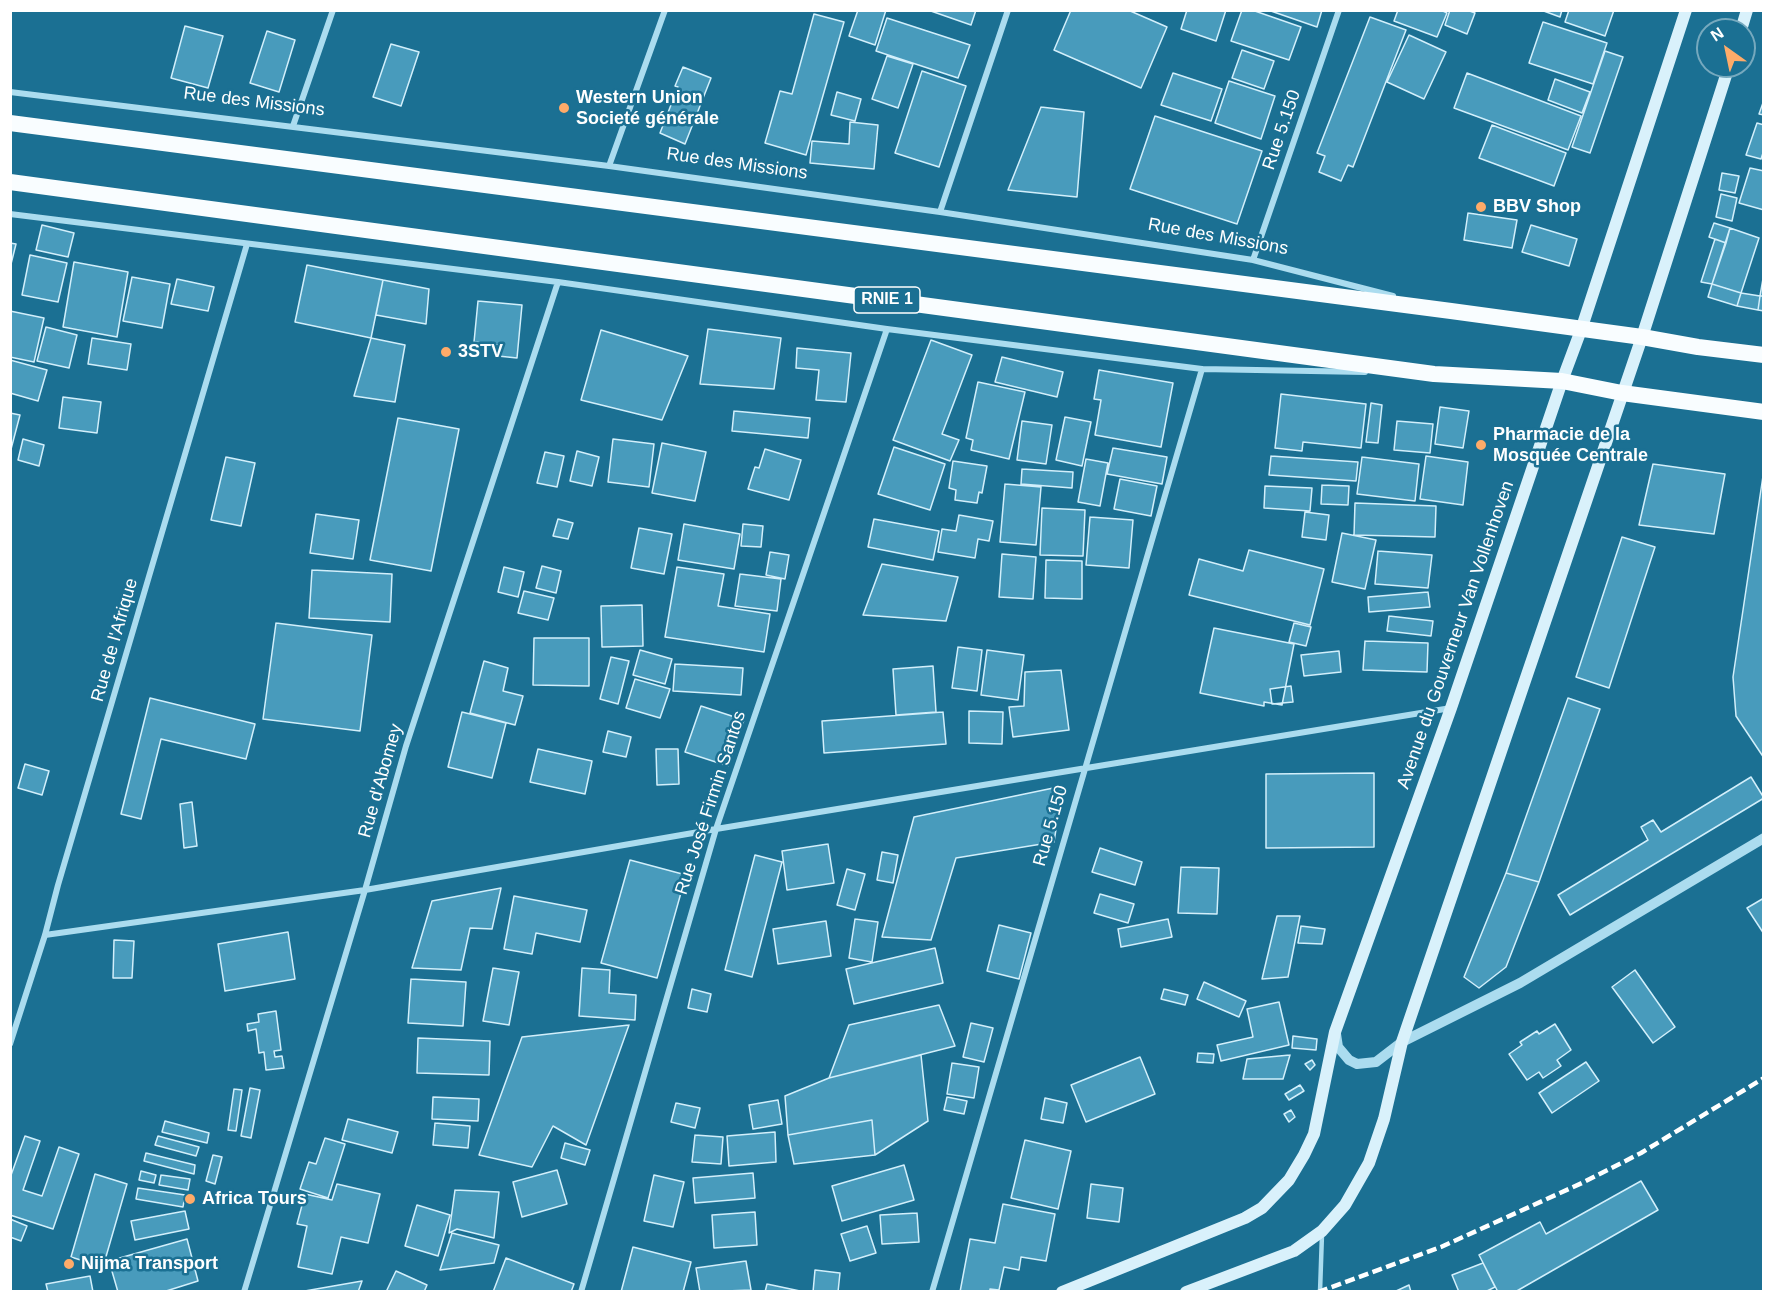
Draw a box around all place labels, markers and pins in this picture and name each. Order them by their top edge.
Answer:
place label: Western Union Societé générale [576,87,719,130]
marker: Western Union Societé générale [557,101,571,115]
place label: BBV Shop [1493,196,1581,218]
marker: BBV Shop [1474,200,1488,214]
place label: 3STV [458,341,503,363]
marker: 3STV [439,345,453,359]
place label: Pharmacie de la Mosquée Centrale [1493,424,1648,466]
marker: Pharmacie de la Mosquée Centrale [1474,438,1488,452]
place label: Africa Tours [202,1188,307,1210]
marker: Africa Tours [183,1192,197,1206]
place label: Nijma Transport [81,1253,218,1275]
marker: Nijma Transport [62,1257,76,1271]

